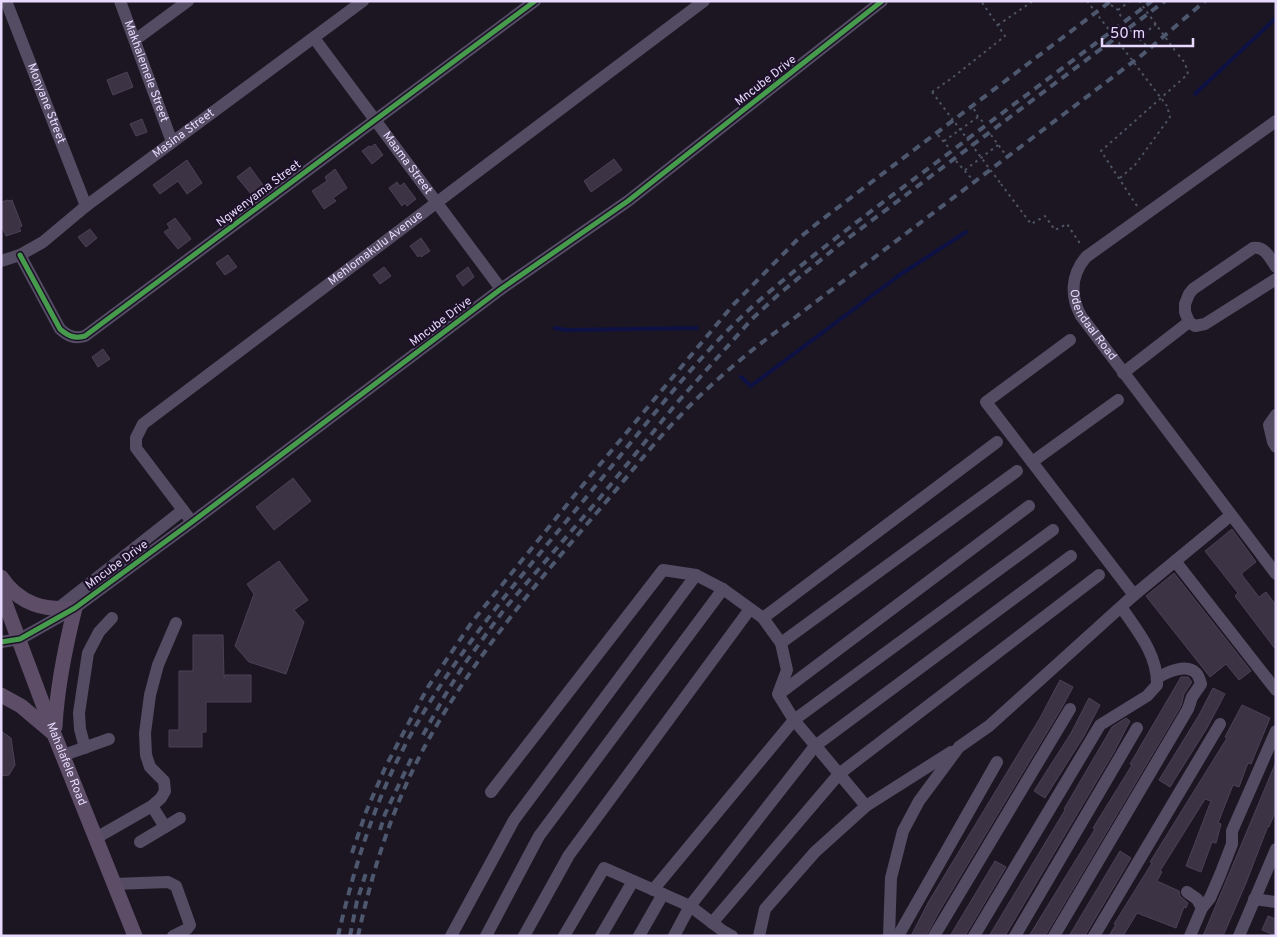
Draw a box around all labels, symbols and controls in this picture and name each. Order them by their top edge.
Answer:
scale bar [1102,15,1193,47]
street label: Makhalemele Street [120,18,172,124]
text: 50 m [1110,25,1145,44]
street label: Mncube Drive [732,52,800,110]
street label: Monyane Street [23,61,69,146]
street label: Masina Street [149,105,218,162]
street label: Maama Street [378,128,436,198]
street label: Ngwenyama Street [213,157,305,231]
street label: Mehlomakulu Avenue [325,208,426,289]
street label: Odendaal Road [1065,289,1120,364]
street label: Mncube Drive [407,293,475,351]
street label: Mncube Drive [82,537,152,593]
street label: Mahalafele Road [42,720,90,808]

